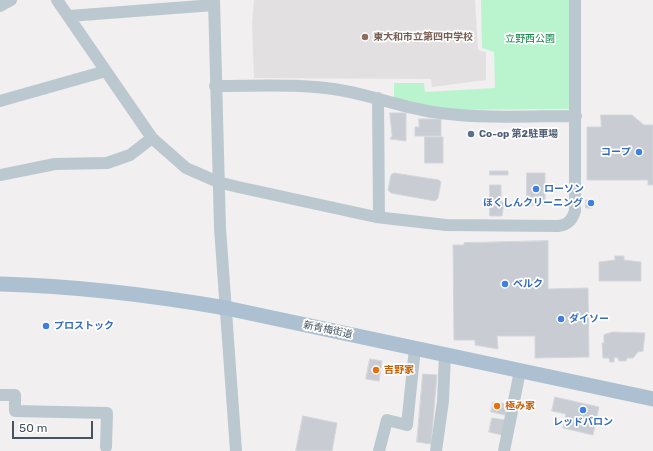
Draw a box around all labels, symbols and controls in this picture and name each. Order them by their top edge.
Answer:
place label: 東大和市立第四中学校 [373,31,473,43]
marker: 東大和市立第四中学校 [360,32,370,42]
park label: 立野西公園 [505,33,555,45]
place label: Co-op 第2駐車場 [479,128,558,140]
marker: Co-op 第2駐車場 [466,129,476,139]
place label: コープ [601,146,631,158]
marker: コープ [634,147,644,157]
place label: ローソン [544,183,584,195]
marker: ローソン [531,184,541,194]
place label: ほくしんクリーニング [483,197,583,209]
marker: ほくしんクリーニング [586,198,596,208]
place label: ベルク [513,278,543,290]
marker: ベルク [500,279,510,289]
place label: ダイソー [569,313,609,325]
marker: ダイソー [556,314,566,324]
street label: 新青梅街道 [302,319,354,341]
place label: プロストック [54,320,114,332]
marker: プロストック [41,321,51,331]
place label: 吉野家 [384,364,414,376]
marker: 吉野家 [371,365,381,375]
place label: 極み家 [505,400,535,412]
marker: 極み家 [492,401,502,411]
marker: レッドバロン [578,405,588,415]
scale bar [14,413,95,439]
place label: レッドバロン [553,416,613,428]
text: 50 m [19,421,47,435]

